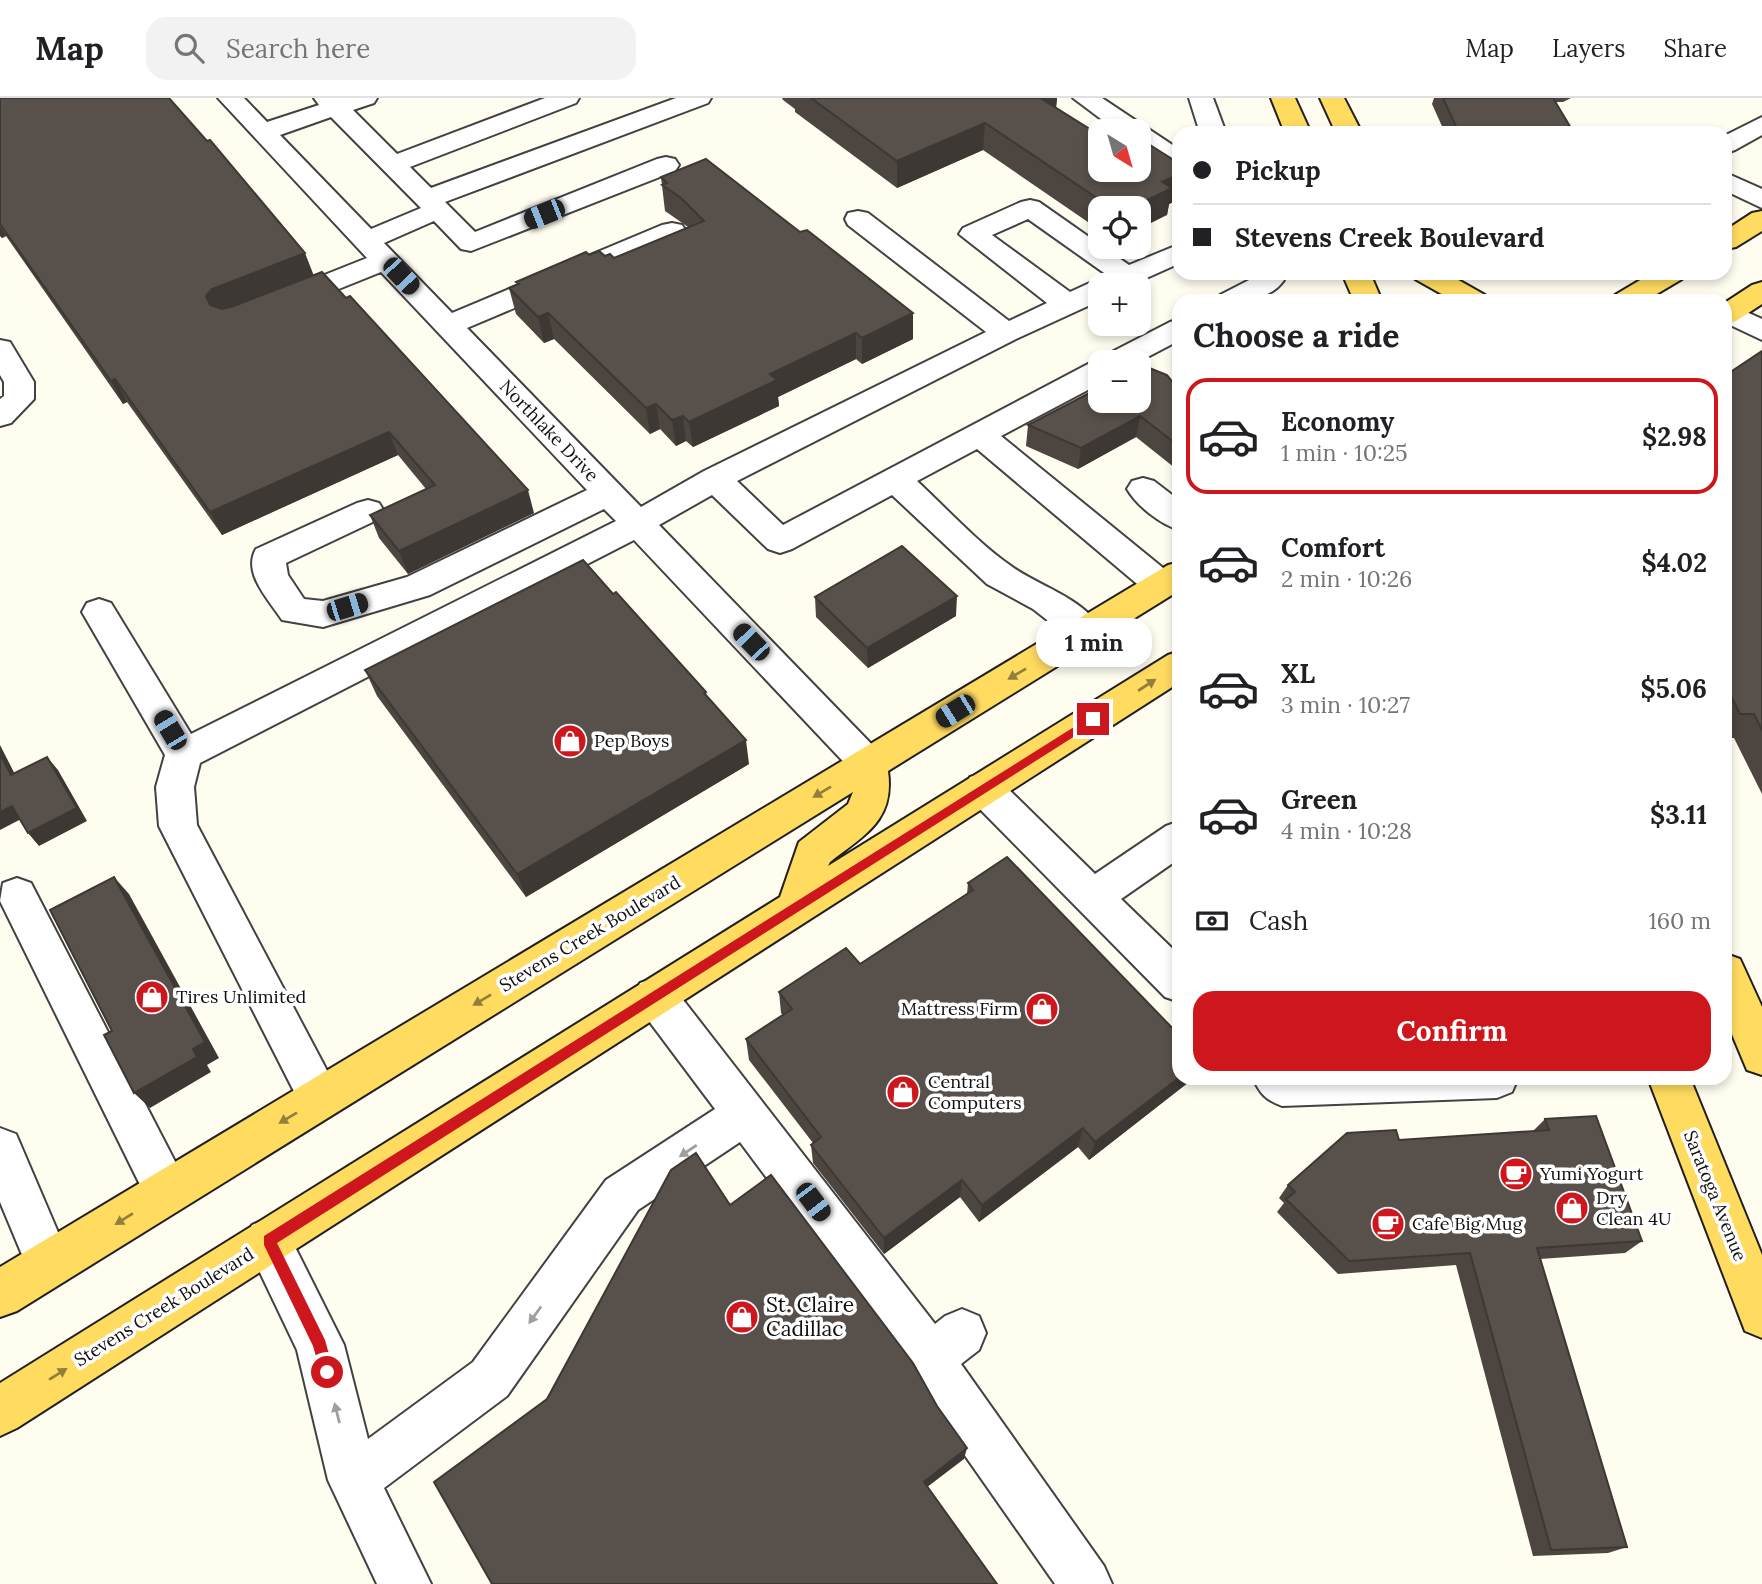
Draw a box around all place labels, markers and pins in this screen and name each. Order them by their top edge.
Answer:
shop icon: Pep Boys [551,722,589,760]
place label: Pep Boys [594,729,669,752]
shop icon: Tires Unlimited [133,978,171,1016]
place label: Tires Unlimited [176,985,307,1008]
shop icon: Mattress Firm [1023,990,1061,1028]
place label: Mattress Firm [901,997,1018,1020]
place label: Central Computers [928,1070,1022,1114]
shop icon: Central Computers [884,1073,922,1111]
cafe icon: Yumi Yogurt [1497,1155,1535,1193]
place label: Yumi Yogurt [1539,1162,1643,1185]
place label: Dry Clean 4U [1596,1186,1671,1230]
shop icon: Dry Clean 4U [1553,1189,1591,1227]
cafe icon: Cafe Big Mug [1369,1205,1407,1243]
place label: Cafe Big Mug [1412,1212,1523,1235]
place label: St. Claire Cadillac [766,1291,854,1342]
shop icon: St. Claire Cadillac [723,1298,761,1336]

